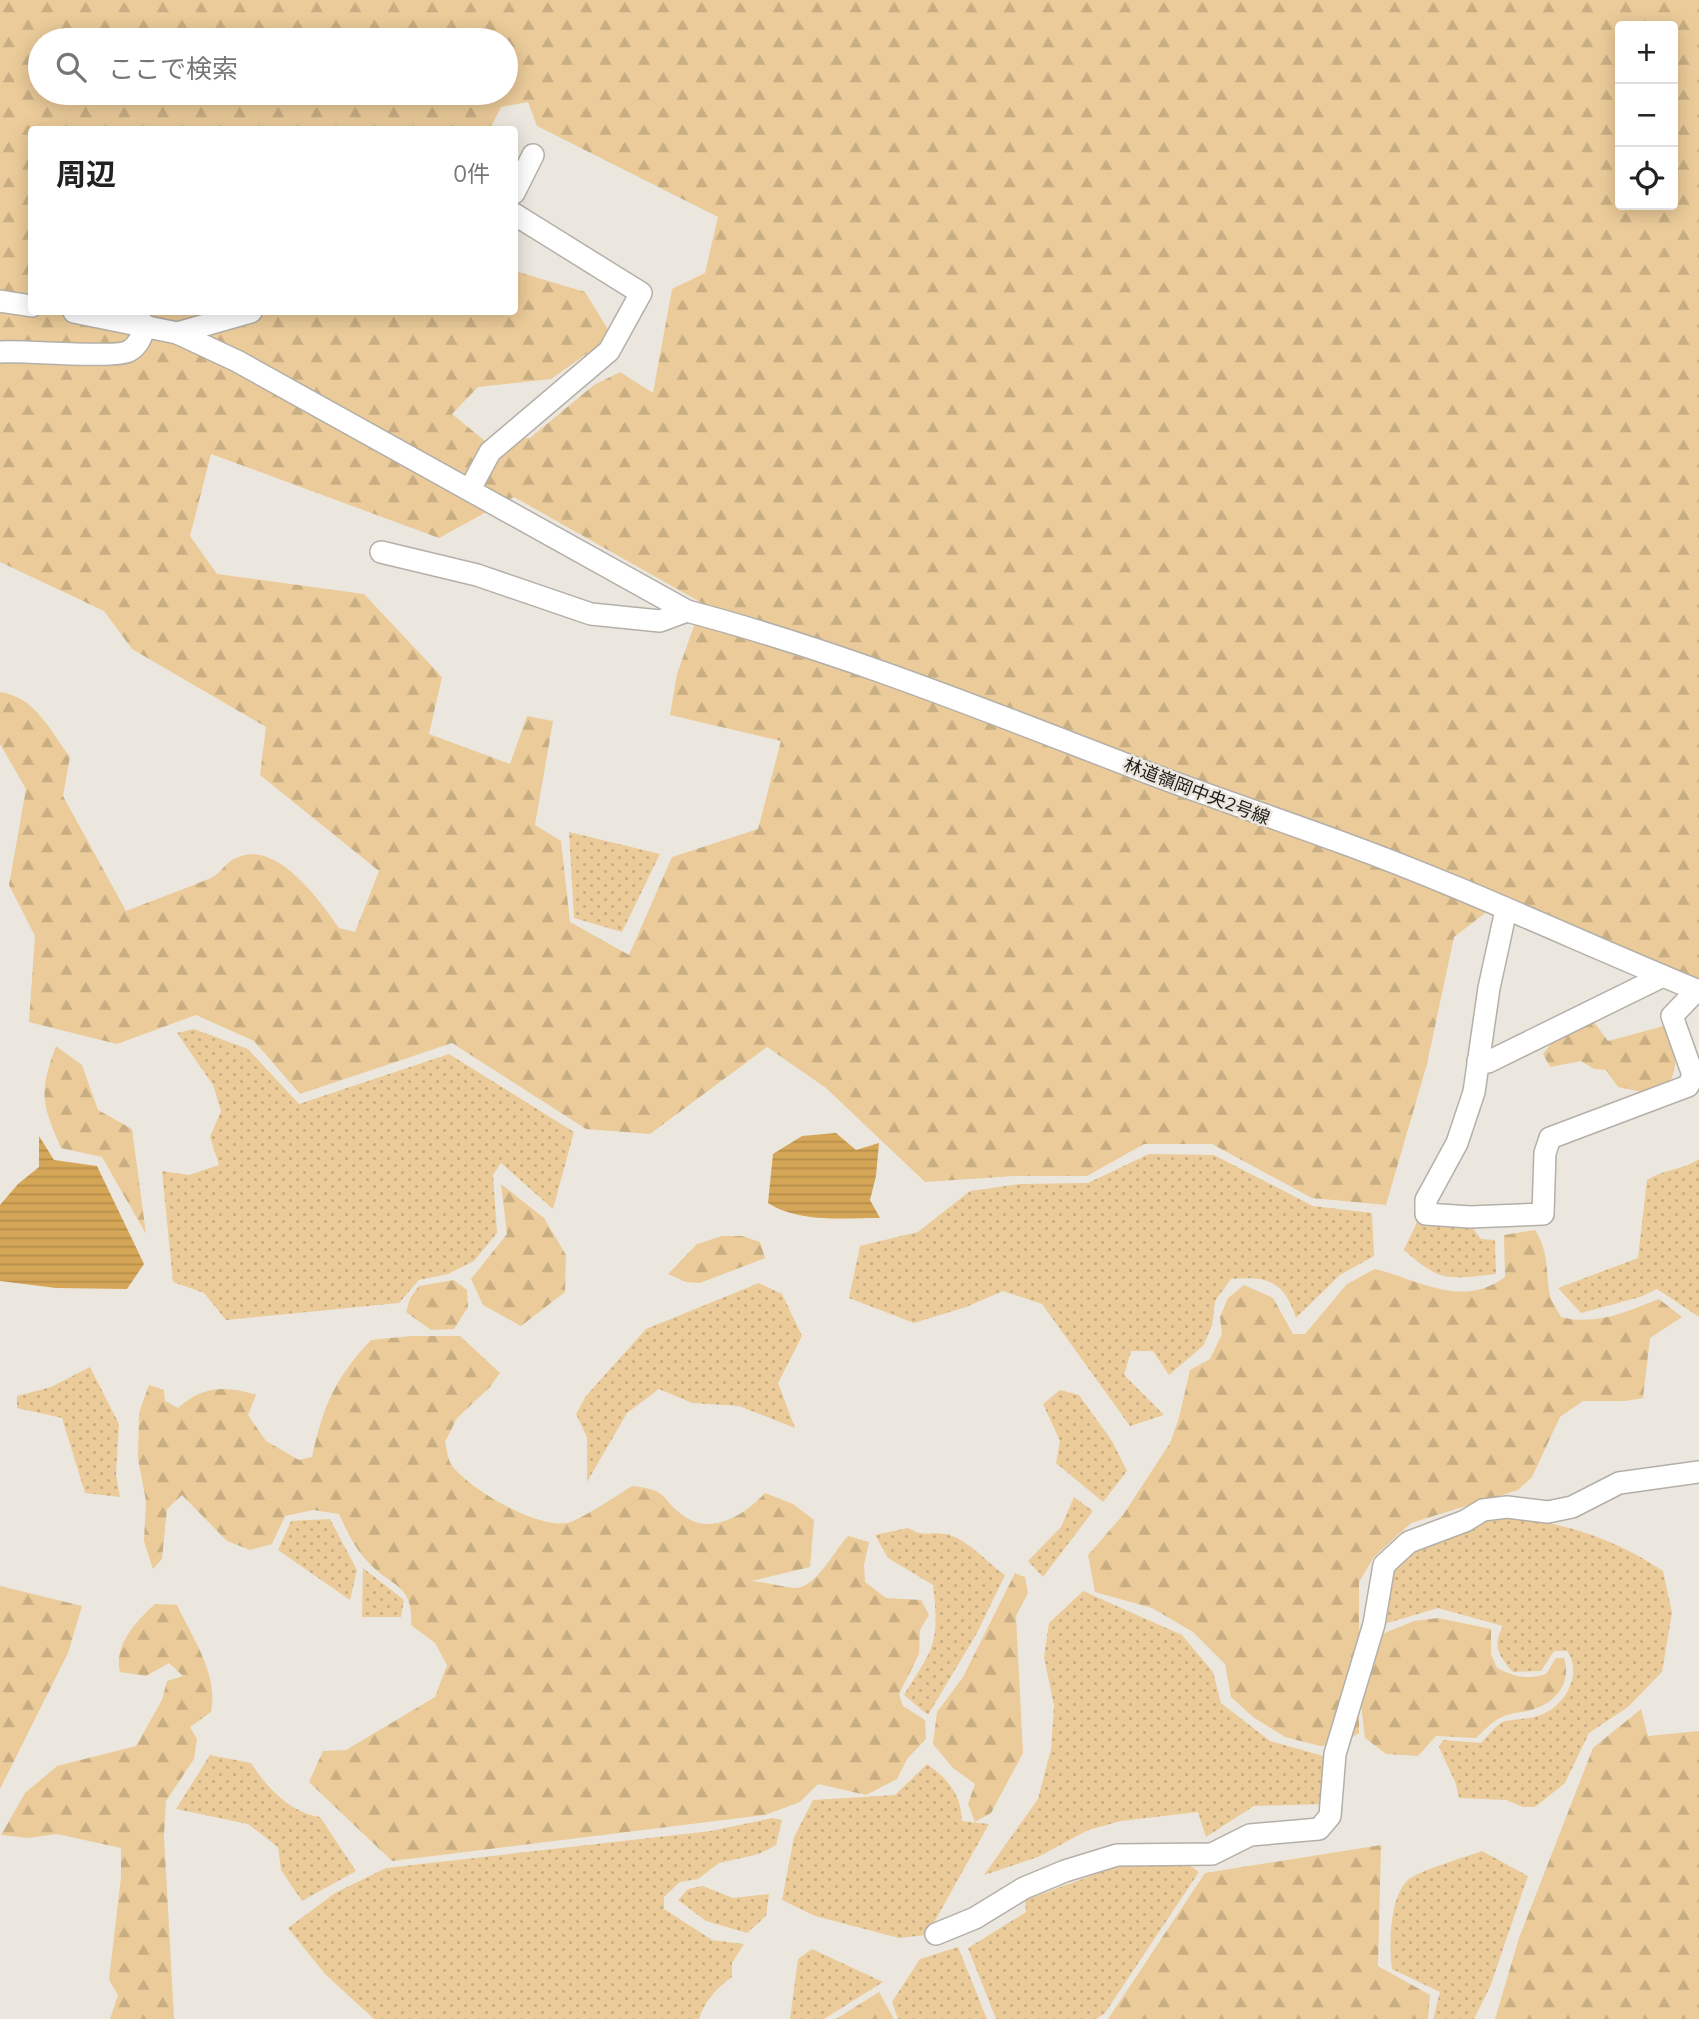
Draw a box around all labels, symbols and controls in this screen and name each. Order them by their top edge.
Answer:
map controls [1615,21,1678,210]
button: + [1615,21,1678,84]
search box [28,28,518,105]
icon: search [52,48,90,86]
text: ここで検索 [108,52,238,85]
button: − [1615,84,1678,147]
button: locate [1615,147,1678,210]
text: 周辺 [56,155,116,193]
text: 0件 [453,159,490,188]
street label: 林道嶺岡中央2号線 [1121,753,1273,829]

